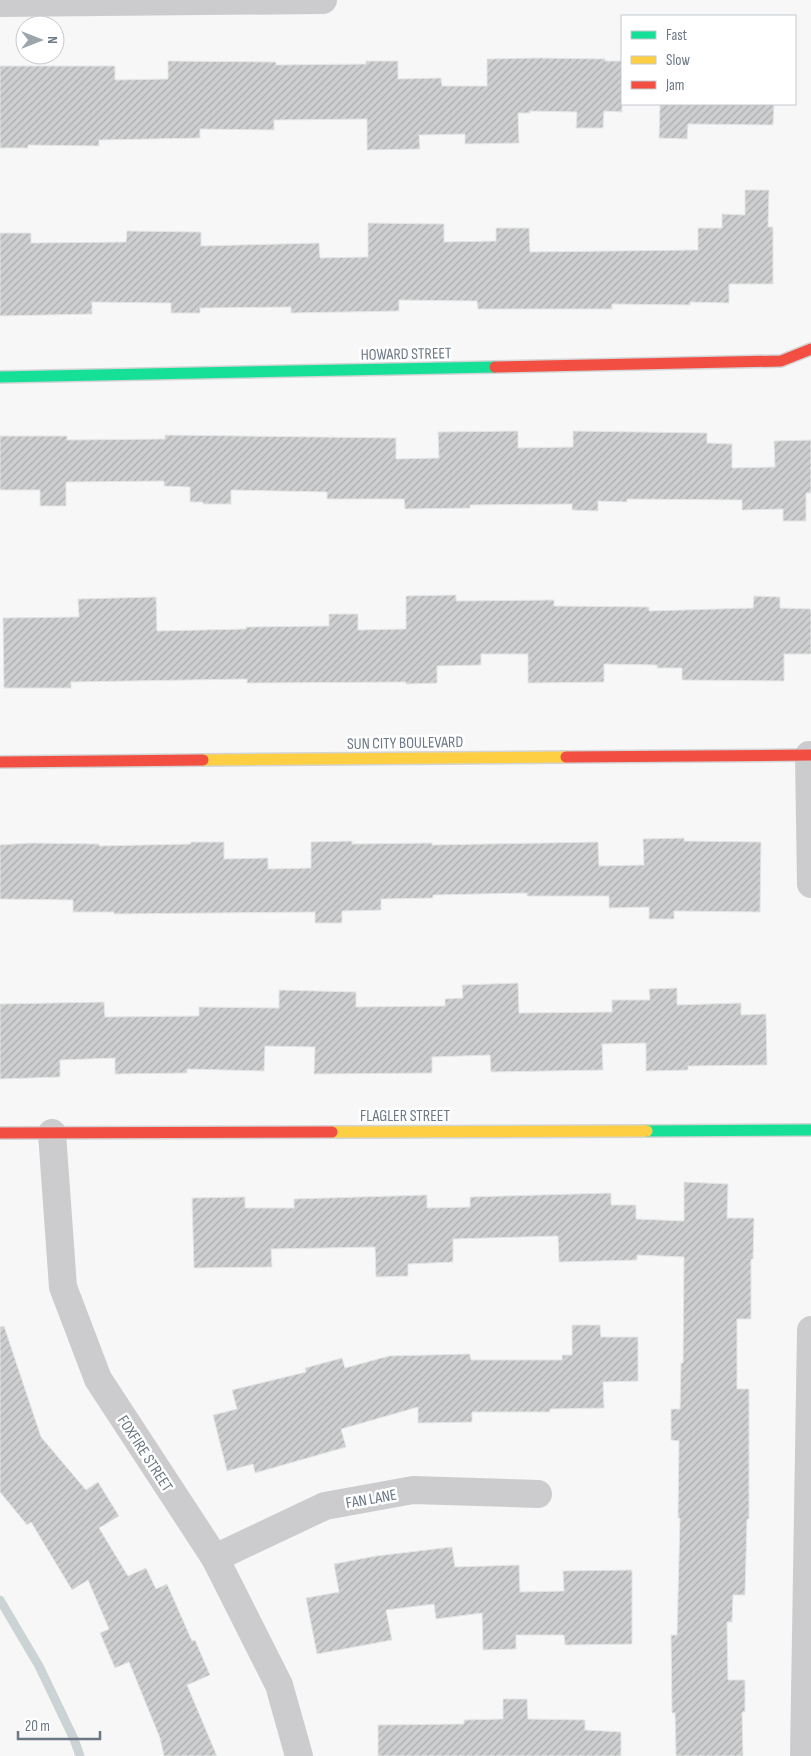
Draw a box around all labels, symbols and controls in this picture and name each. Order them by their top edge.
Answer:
north arrow [15,15,65,65]
legend [621,15,796,105]
text: Fast [666,26,688,45]
text: N [44,36,61,44]
text: Slow [666,51,690,70]
text: Jam [665,76,684,95]
street label: HOWARD STREET [360,344,452,365]
street label: SUN CITY BOULEVARD [347,733,464,754]
street label: FLAGLER STREET [360,1107,450,1126]
street label: FOXFIRE STREET [113,1412,177,1496]
street label: FAN LANE [344,1486,398,1513]
scale bar [18,1708,100,1740]
text: 20 m [25,1717,50,1736]

